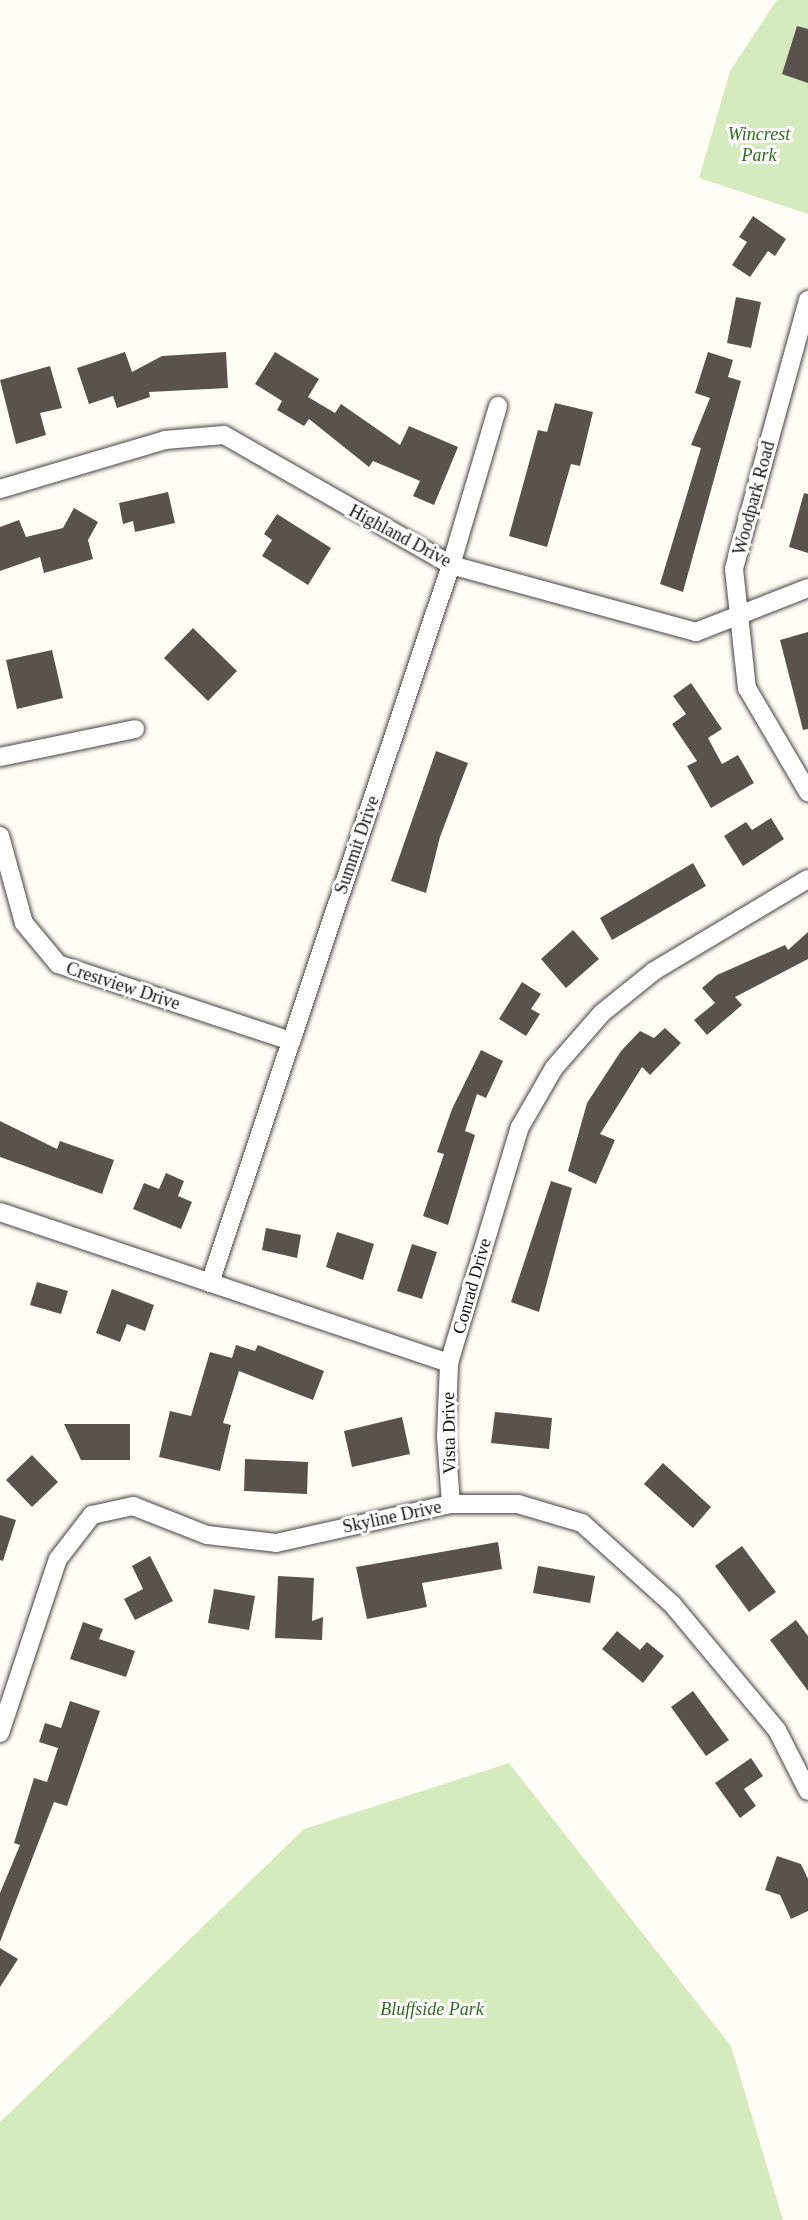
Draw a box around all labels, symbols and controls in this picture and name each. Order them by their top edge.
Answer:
park label: Wincrest Park [728,124,790,166]
street label: Woodpark Road [728,439,780,557]
street label: Highland Drive [345,500,455,572]
street label: Summit Drive [330,793,384,897]
street label: Crestview Drive [63,957,183,1015]
street label: Conrad Drive [448,1236,496,1336]
street label: Vista Drive [437,1392,461,1474]
street label: Skyline Drive [341,1496,443,1538]
park label: Bluffside Park [380,1998,484,2020]

